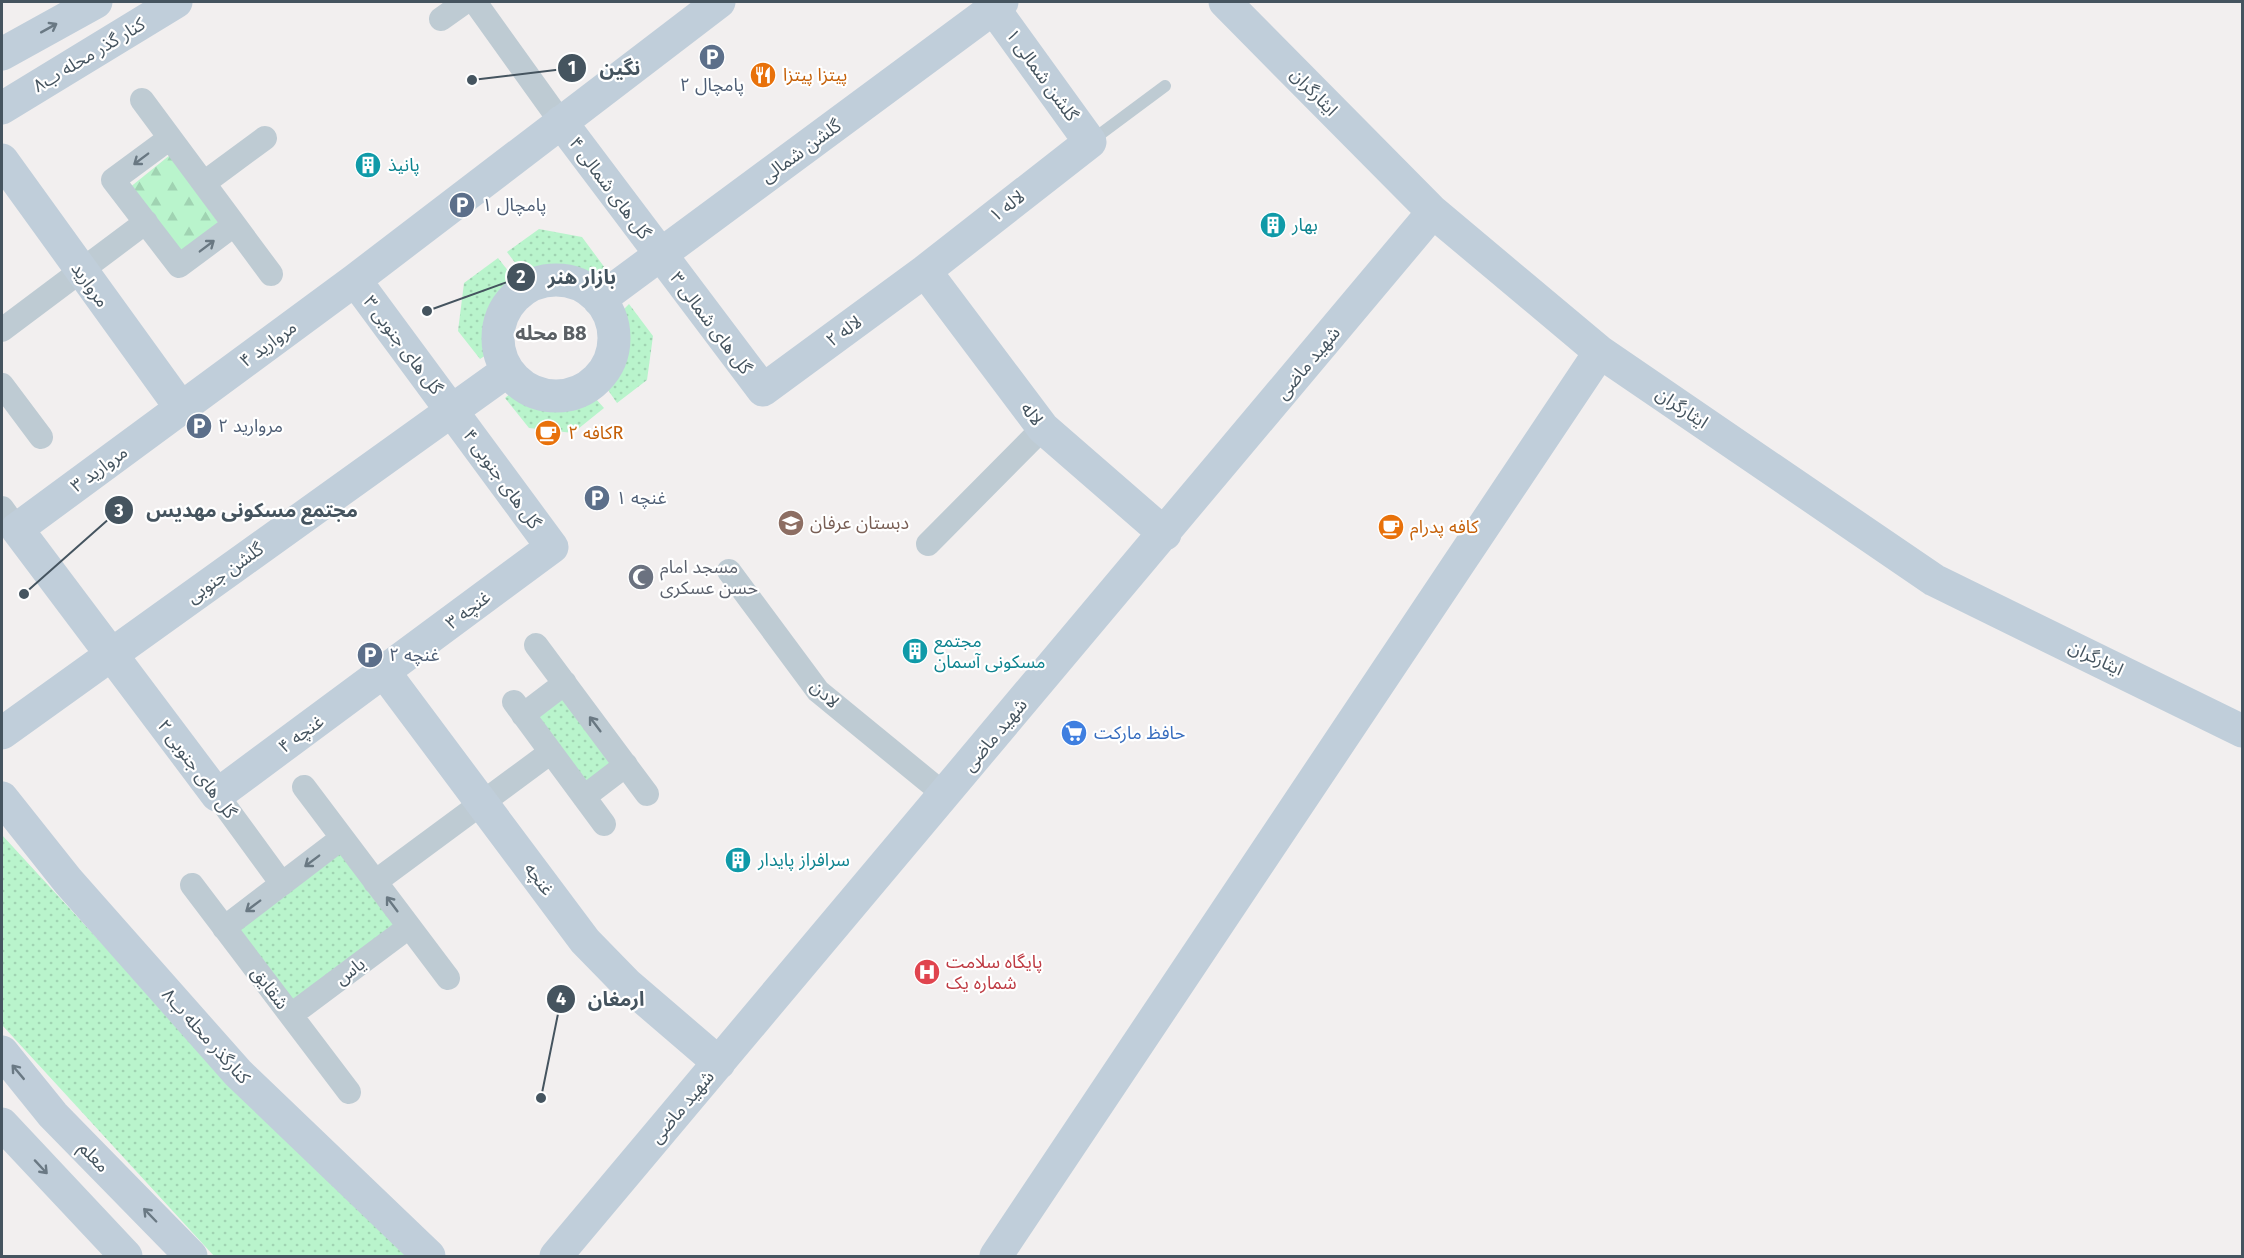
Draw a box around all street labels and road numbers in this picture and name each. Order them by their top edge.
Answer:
street label: کنار گذر محله ب۸ [29,13,149,97]
street label: گلشن شمالی ۱ [1001,25,1083,126]
street label: ایثارگران [1286,63,1342,121]
street label: گلشن شمالی [757,114,846,187]
street label: گل های شمالی ۴ [564,133,656,244]
street label: لاله ۱ [985,185,1029,227]
street label: مروارید [66,258,114,312]
street label: گل های شمالی ۳ [665,268,757,379]
street label: گل های جنوبی ۳ [359,291,448,399]
street label: لاله ۲ [822,311,866,351]
street label: مروارید ۴ [235,316,301,372]
street label: شهید ماضی [1271,322,1345,404]
street label: ایثارگران [1652,383,1712,433]
street label: لاله [1016,398,1048,430]
street label: گل های جنوبی ۴ [458,425,546,534]
street label: مروارید ۳ [66,441,132,497]
street label: گلشن جنوبی [182,537,268,608]
street label: غنچه ۳ [441,586,495,634]
street label: ایثارگران [2065,635,2127,681]
street label: لادن [806,675,844,713]
street label: شهید ماضی [958,694,1032,776]
street label: غنچه ۴ [274,710,328,758]
street label: گل های جنوبی ۲ [153,715,242,823]
street label: غنچه [520,858,558,900]
street label: یاس [330,952,370,990]
street label: شقایق [247,962,293,1014]
street label: کنارگذر محله ب۸ [157,984,255,1089]
street label: شهید ماضی [645,1066,719,1148]
street label: معلم [73,1137,114,1178]

